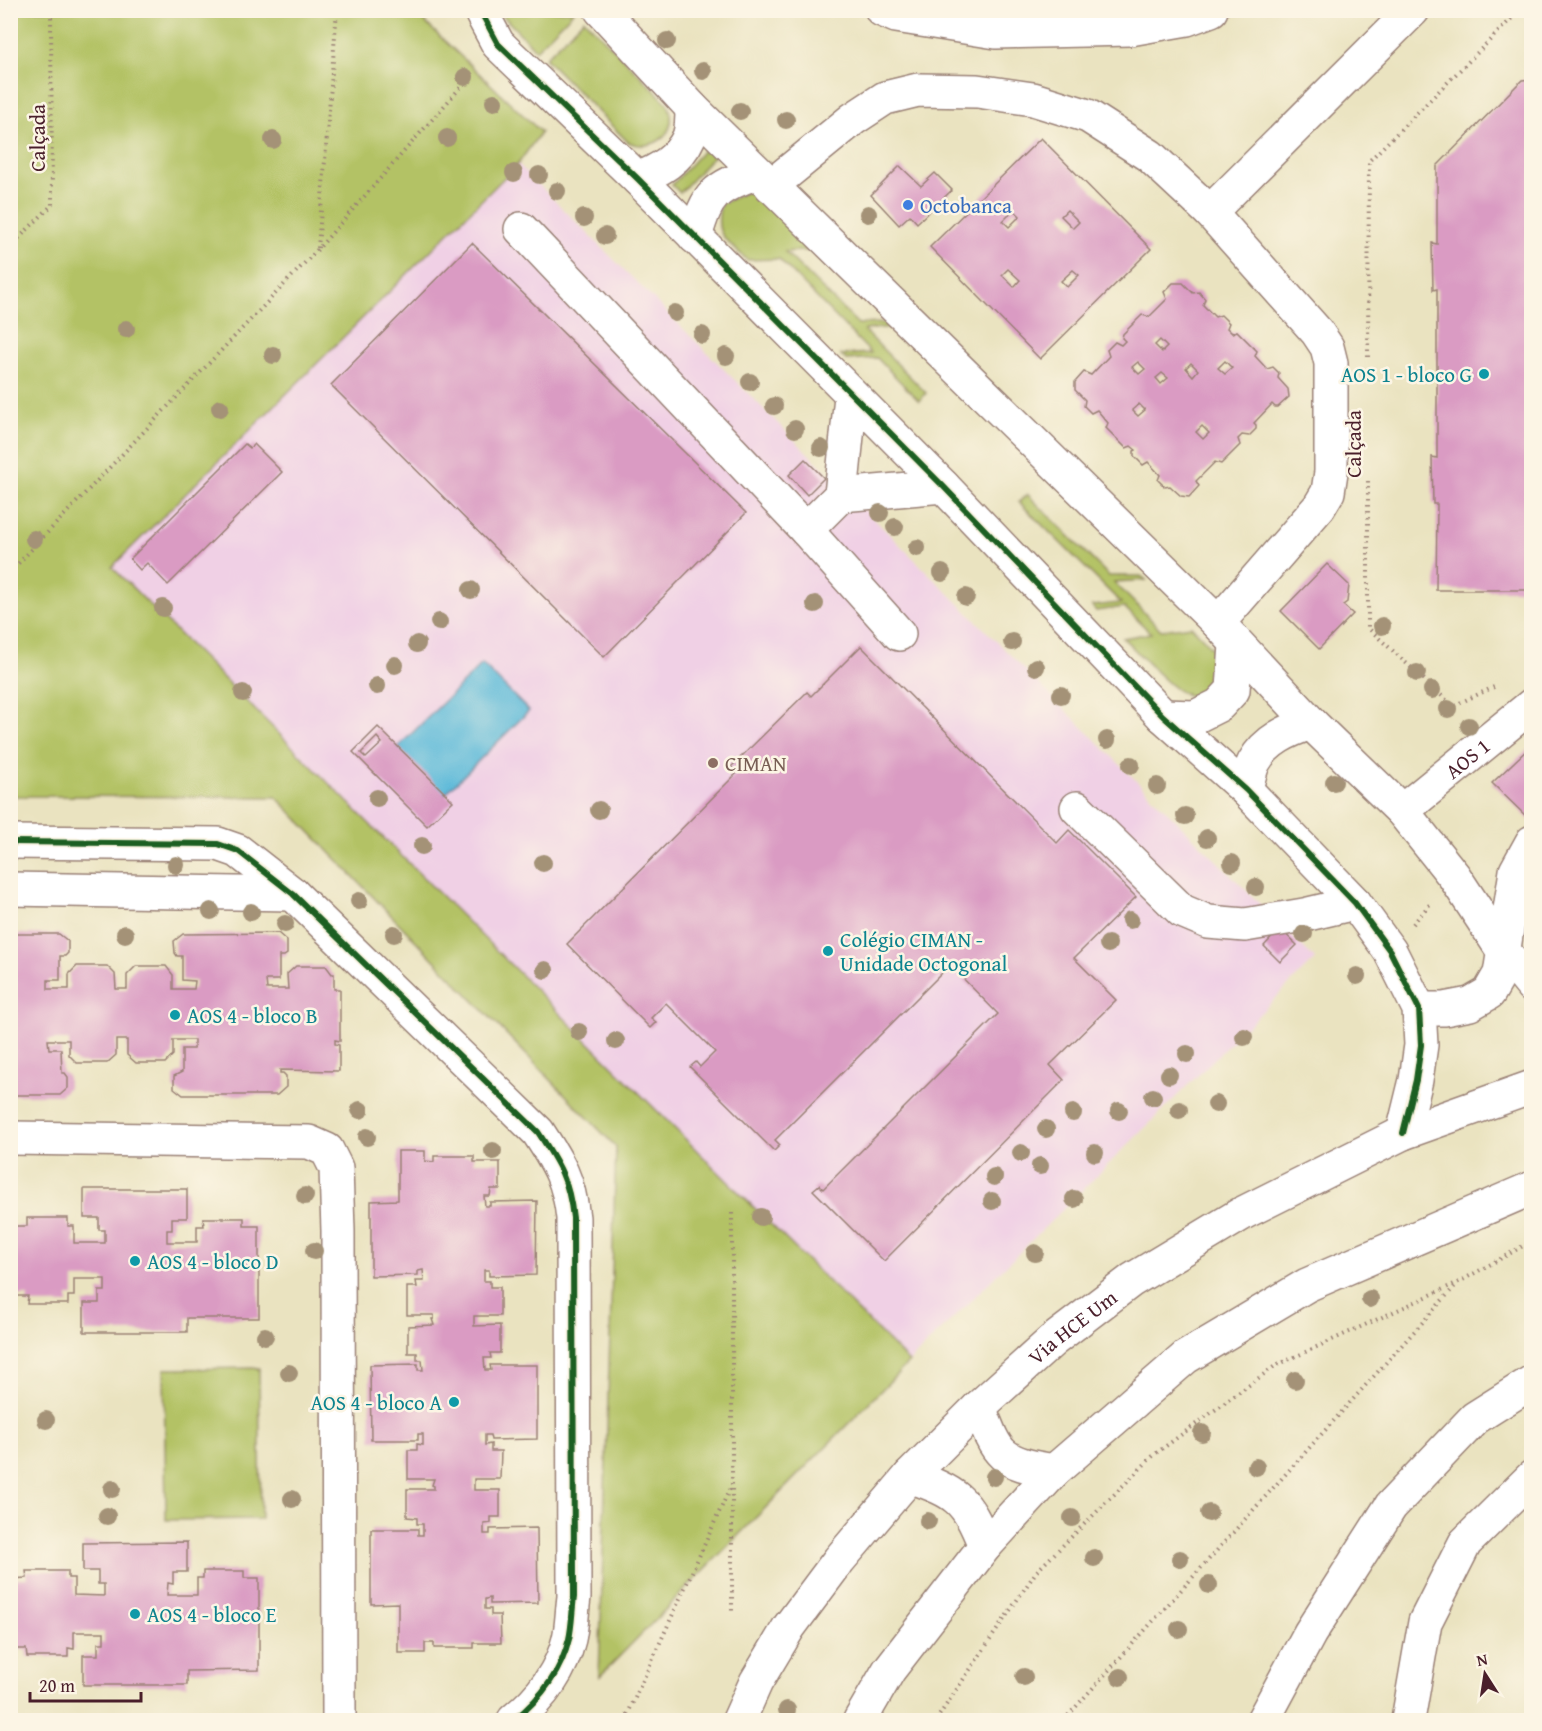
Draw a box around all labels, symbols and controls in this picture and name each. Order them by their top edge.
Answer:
street label: Calçada [22,104,53,172]
place label: Octobanca [920,190,1012,221]
marker: Octobanca [901,198,915,212]
place label: AOS 1 - bloco G [1341,359,1472,390]
marker: AOS 1 - bloco G [1477,367,1491,381]
street label: Calçada [1338,410,1369,478]
street label: AOS 1 [1438,730,1496,786]
place label: CIMAN [725,748,787,779]
marker: CIMAN [706,756,720,770]
place label: Colégio CIMAN - Unidade Octogonal [840,924,1007,979]
marker: Colégio CIMAN - Unidade Octogonal [821,944,835,958]
place label: AOS 4 - bloco B [187,1000,318,1031]
marker: AOS 4 - bloco B [168,1008,182,1022]
place label: AOS 4 - bloco D [147,1246,279,1277]
marker: AOS 4 - bloco D [128,1254,142,1268]
street label: Via HCE Um [1021,1282,1123,1371]
place label: AOS 4 - bloco A [311,1387,442,1418]
marker: AOS 4 - bloco A [447,1395,461,1409]
place label: AOS 4 - bloco E [147,1599,277,1630]
marker: AOS 4 - bloco E [128,1607,142,1621]
north arrow [1455,1644,1515,1704]
text: N [1474,1646,1490,1672]
scale bar [30,1665,141,1703]
text: 20 m [39,1672,75,1699]

